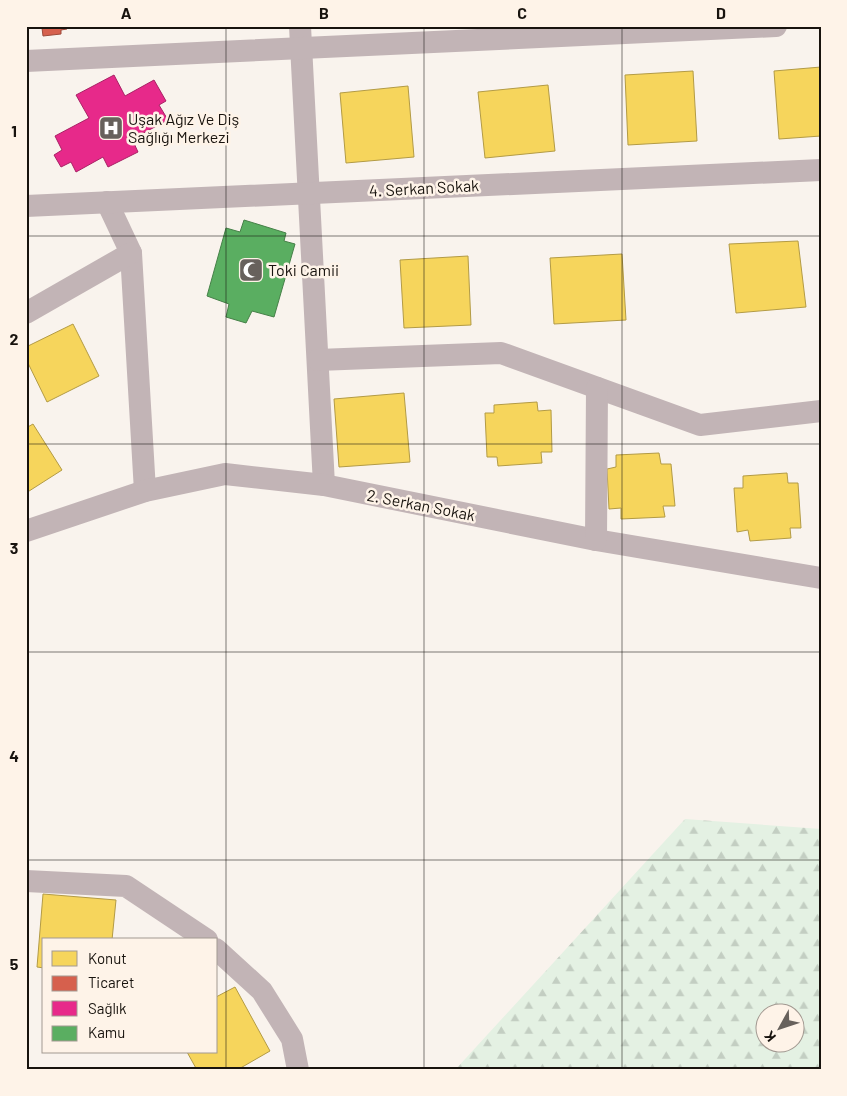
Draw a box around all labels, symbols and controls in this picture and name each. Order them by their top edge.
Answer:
text: A [121,3,132,22]
text: B [319,3,329,22]
text: C [517,3,527,22]
text: D [716,3,726,22]
place label: Uşak Ağız Ve Diş Sağlığı Merkezi [128,109,239,146]
hospital icon: Uşak Ağız Ve Diş Sağlığı Merkezi [98,115,124,141]
text: 1 [11,121,17,140]
street label: 4. Serkan Sokak [368,175,479,200]
mosque icon: Toki Camii [238,257,264,283]
place label: Toki Camii [268,260,339,279]
text: 2 [10,329,19,348]
street label: 2. Serkan Sokak [365,485,477,524]
text: 3 [10,538,18,557]
text: 4 [9,746,19,765]
legend [42,938,218,1054]
text: Konut [88,949,127,967]
text: 5 [10,954,19,973]
text: Ticaret [88,973,134,991]
text: Sağlık [88,999,127,1017]
north arrow [754,1004,804,1054]
text: Kamu [88,1023,125,1041]
text: K [760,1028,779,1045]

